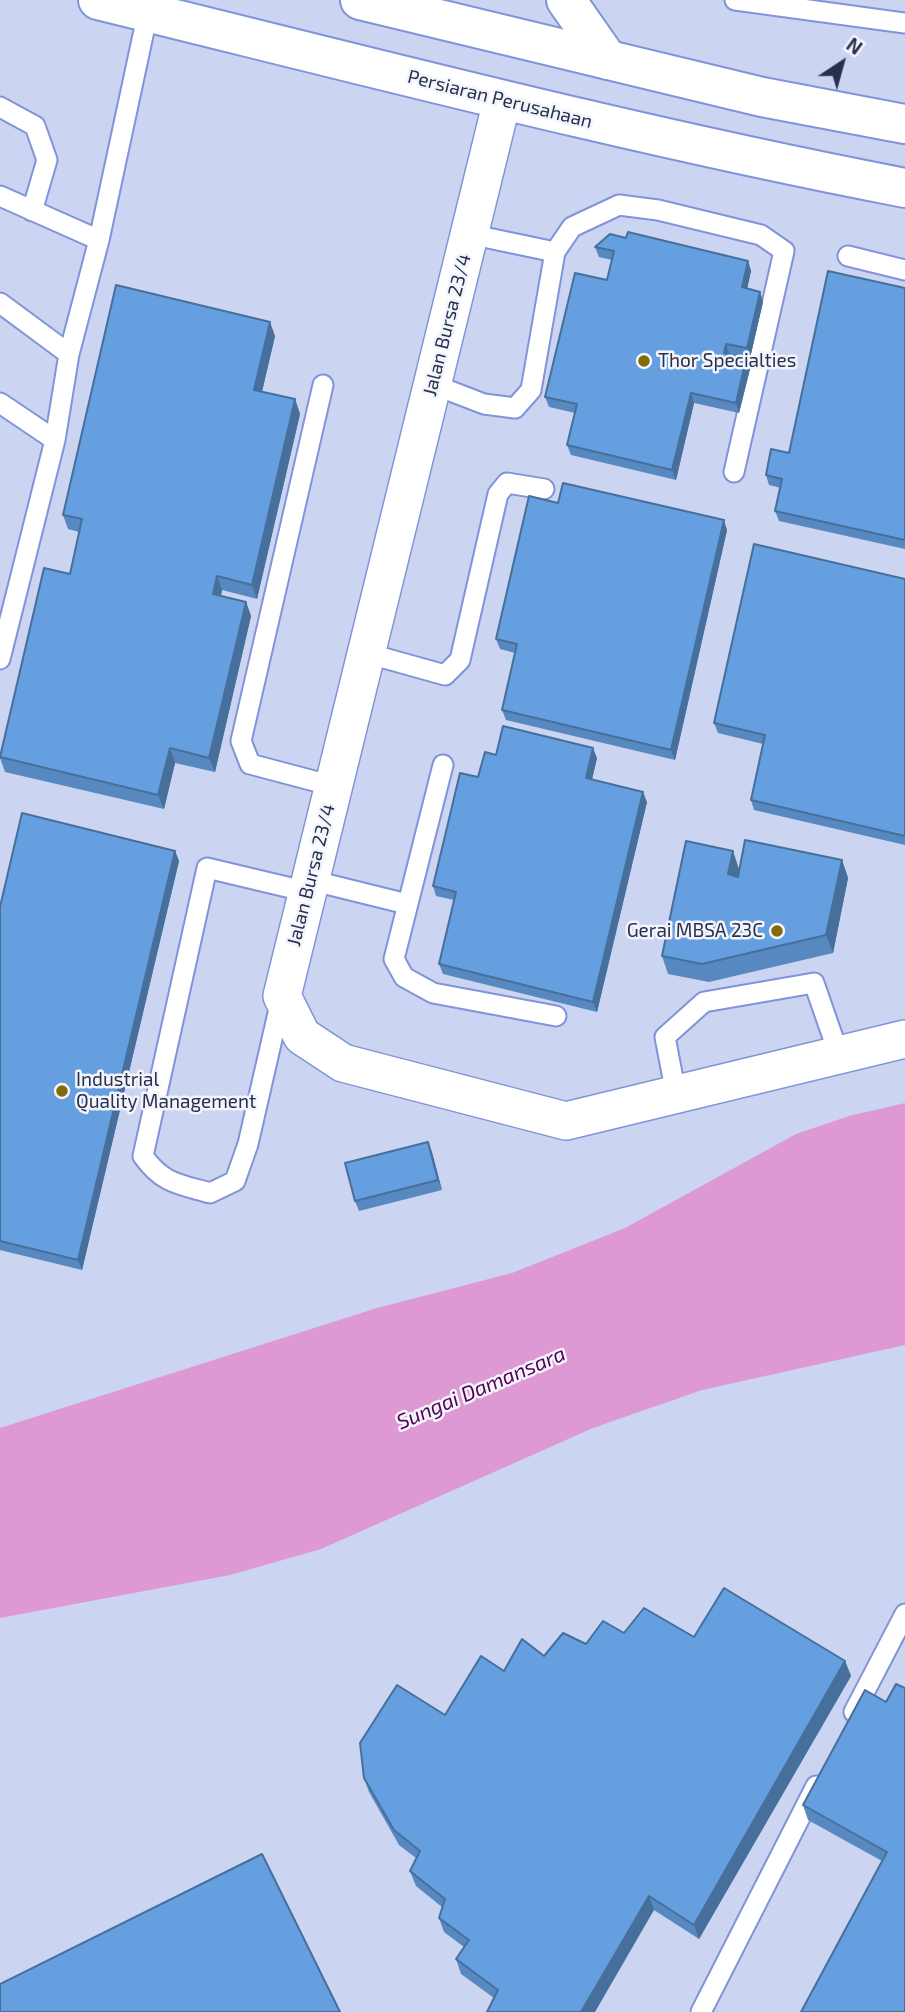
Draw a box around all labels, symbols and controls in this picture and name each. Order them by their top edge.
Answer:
north arrow [807,28,877,98]
text: N [842,32,867,59]
street label: Persiaran Perusahaan [405,65,595,133]
street label: Jalan Bursa 23/4 [418,252,476,398]
place label: Thor Specialties [658,350,796,372]
marker: Thor Specialties [636,353,652,369]
street label: Jalan Bursa 23/4 [282,802,340,948]
place label: Gerai MBSA 23C [627,920,763,942]
marker: Gerai MBSA 23C [769,923,785,939]
place label: Industrial Quality Management [76,1069,256,1113]
marker: Industrial Quality Management [54,1083,70,1099]
water label: Sungai Damansara [393,1341,569,1435]

